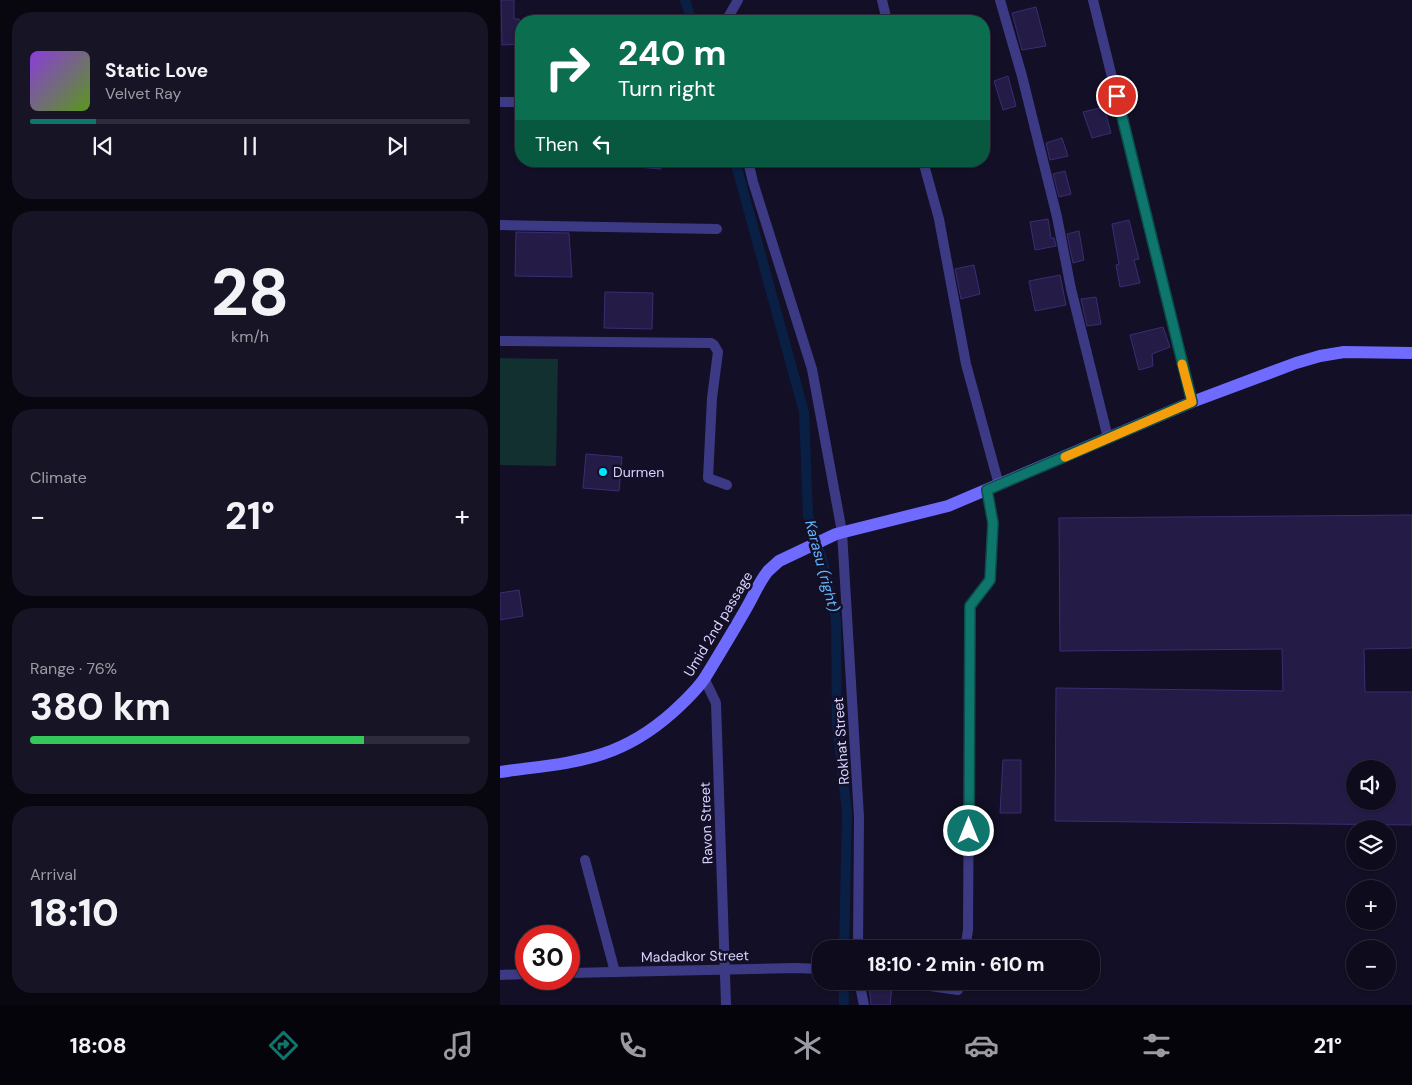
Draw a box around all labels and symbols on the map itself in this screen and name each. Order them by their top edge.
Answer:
pin [1096,75,1138,117]
place label: Durmen [613,463,664,481]
marker: Durmen [597,466,609,478]
water label: Karasu (right) [800,518,844,614]
street label: Umid 2nd passage [679,568,757,680]
street label: Rokhat Street [829,697,853,785]
street label: Ravon Street [696,782,716,864]
position arrow [942,804,994,856]
speed limit sign: 30 [515,925,580,990]
street label: Madadkor Street [641,946,749,966]

